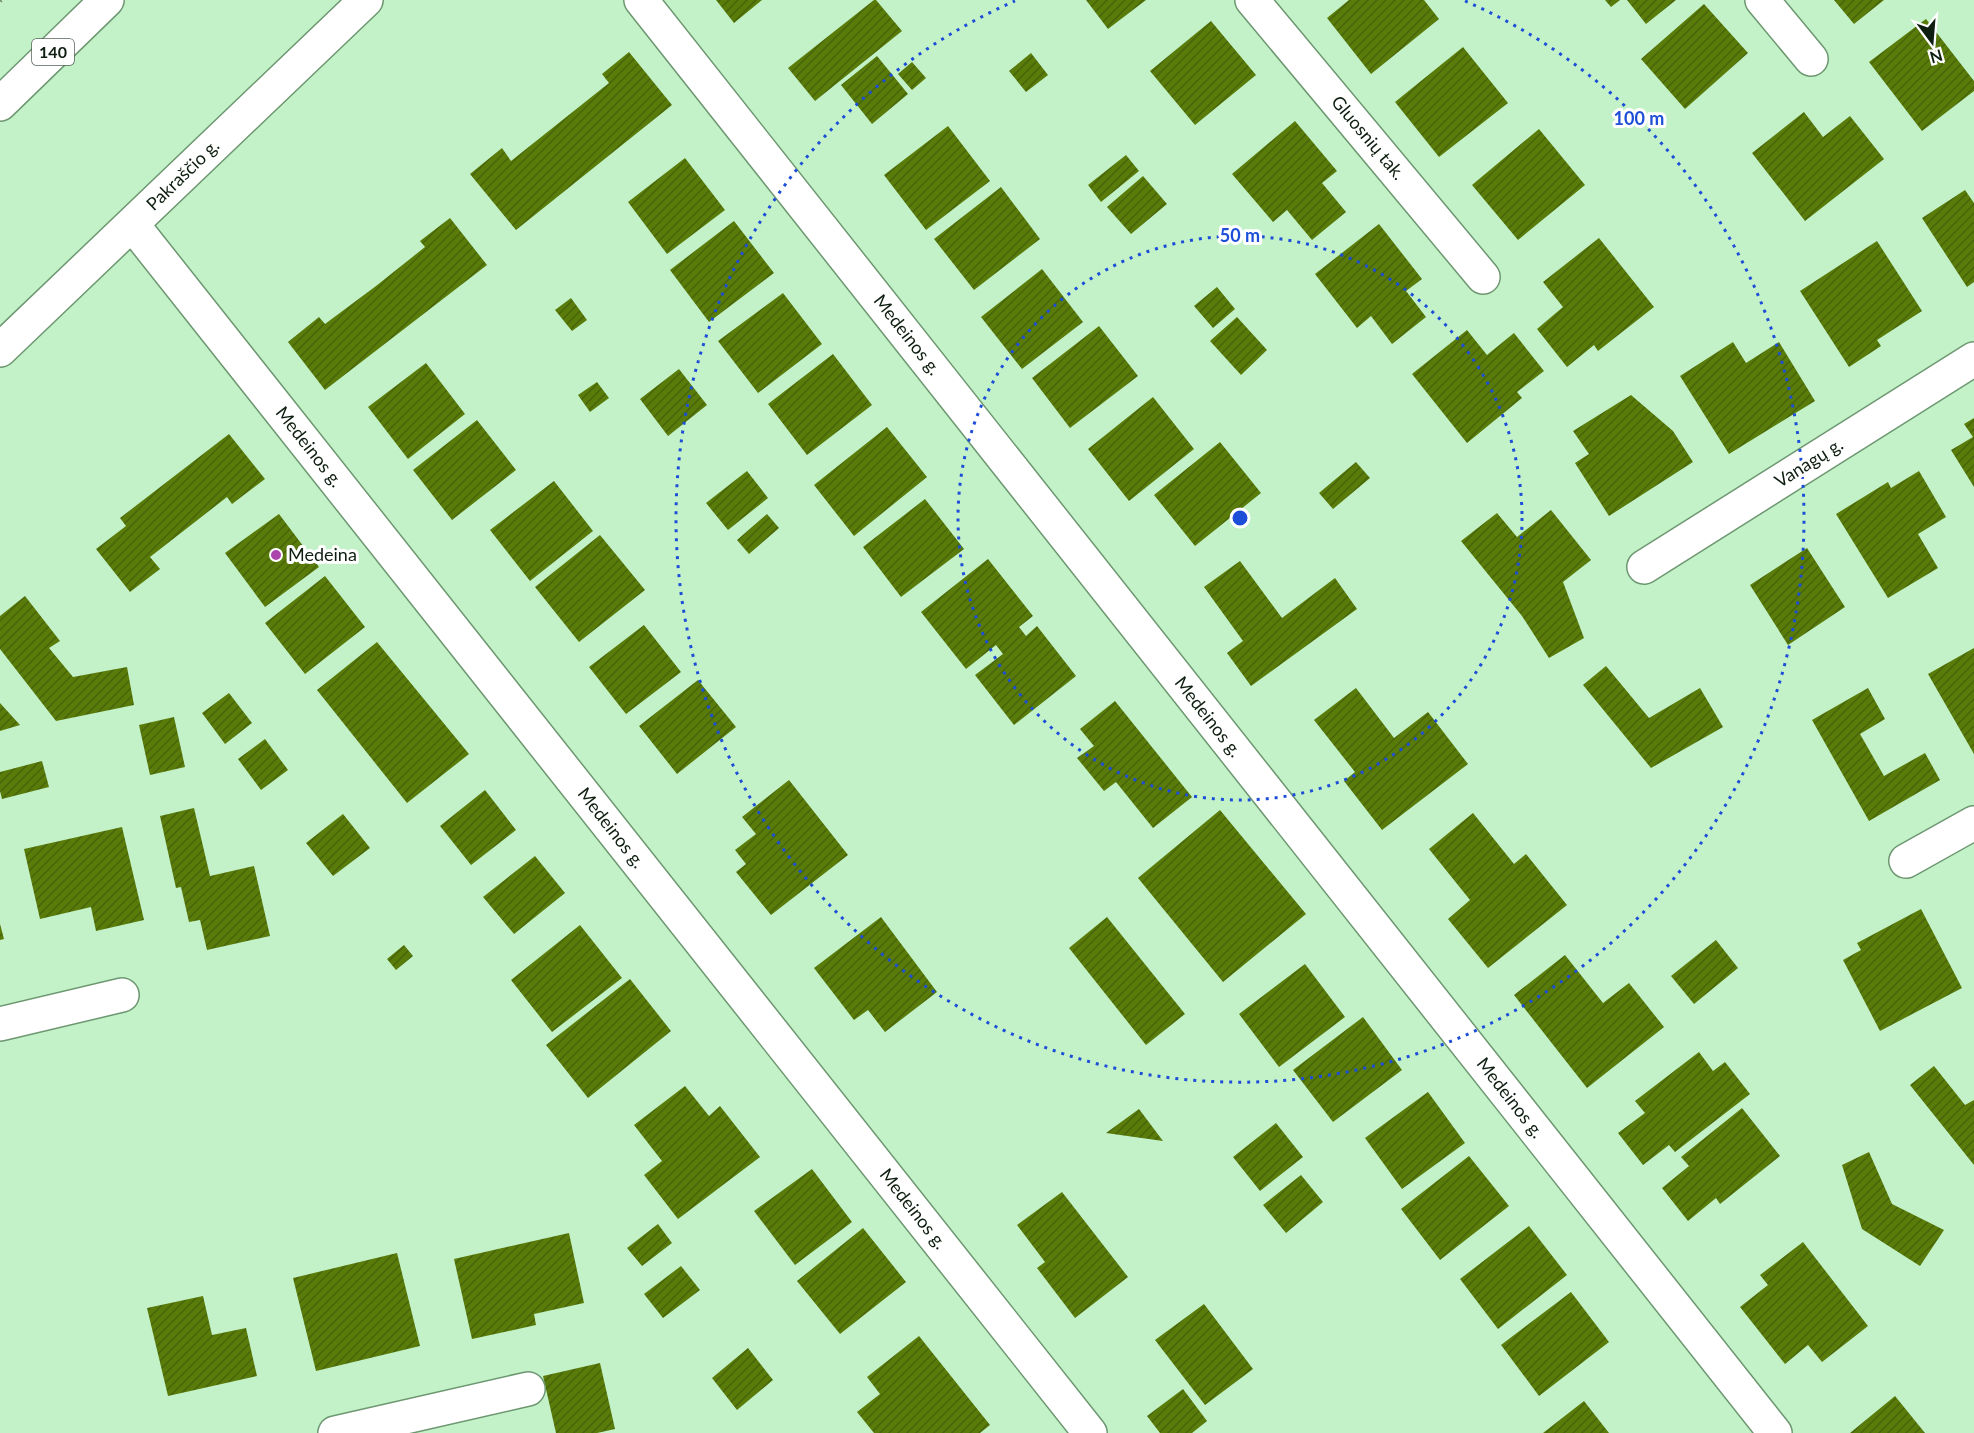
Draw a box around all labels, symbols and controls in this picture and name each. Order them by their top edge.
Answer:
north arrow [1902,12,1962,72]
road number: 140 [32,39,74,65]
text: N [1928,46,1945,68]
street label: Gluosnių tak. [1327,91,1410,184]
text: 100 m [1614,107,1664,129]
street label: Pakraščio g. [141,134,223,215]
text: 50 m [1220,224,1260,246]
street label: Medeinos g. [870,290,946,379]
street label: Medeinos g. [272,402,348,491]
street label: Vanagų g. [1770,433,1847,492]
centre of rings [1230,508,1250,528]
place label: Medeina [288,543,357,565]
marker: Medeina [269,548,283,562]
street label: Medeinos g. [1171,672,1247,761]
street label: Medeinos g. [574,783,650,872]
street label: Medeinos g. [1473,1053,1549,1142]
street label: Medeinos g. [876,1164,952,1253]

